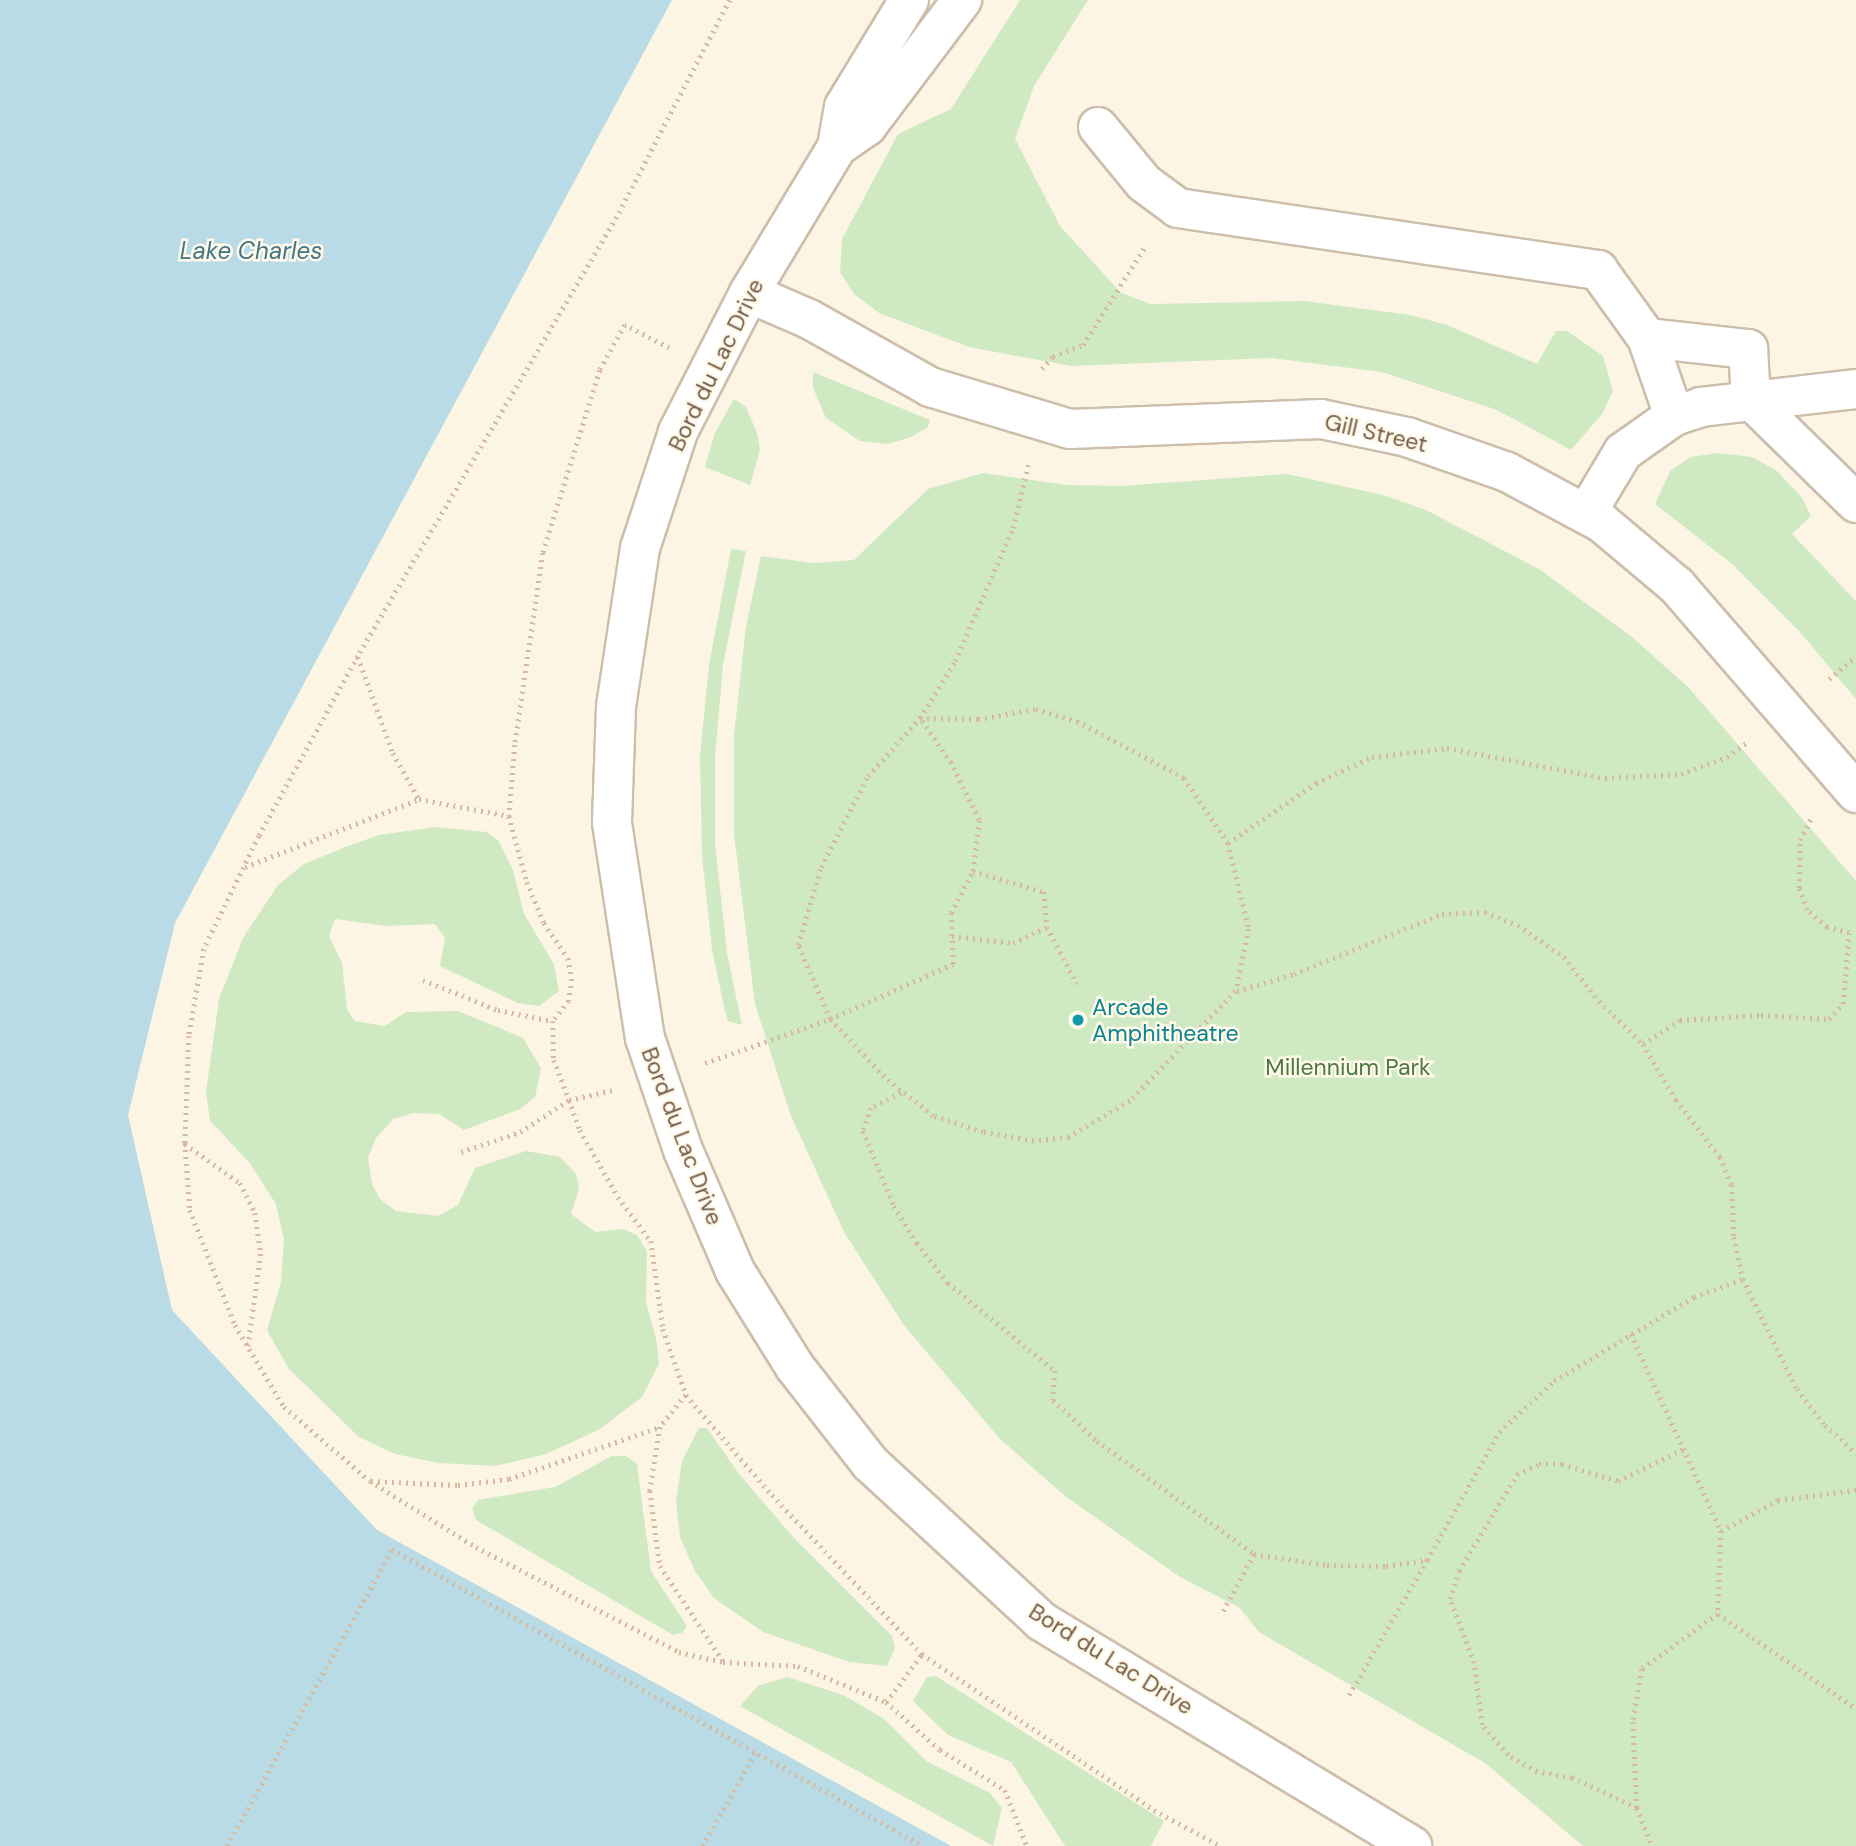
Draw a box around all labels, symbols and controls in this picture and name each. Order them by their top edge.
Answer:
water label: Lake Charles [180,237,322,265]
street label: Bord du Lac Drive [662,274,770,456]
street label: Gill Street [1322,408,1430,458]
place label: Arcade Amphitheatre [1092,993,1239,1047]
marker: Arcade Amphitheatre [1070,1012,1086,1028]
street label: Bord du Lac Drive [635,1043,729,1229]
park label: Millennium Park [1265,1053,1431,1081]
street label: Bord du Lac Drive [1024,1597,1198,1721]

